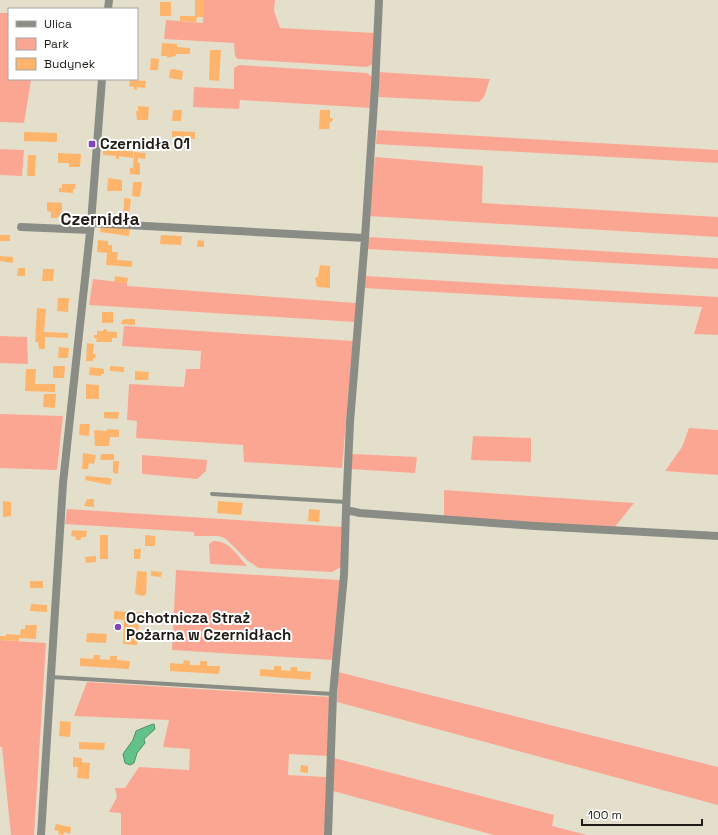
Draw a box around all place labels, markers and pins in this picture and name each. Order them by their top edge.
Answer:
place label: Czernidła 01 [100,134,190,153]
marker: Czernidła 01 [87,139,97,149]
place label: Ochotnicza Straż Pożarna w Czernidłach [126,608,291,644]
marker: Ochotnicza Straż Pożarna w Czernidłach [113,622,123,632]

